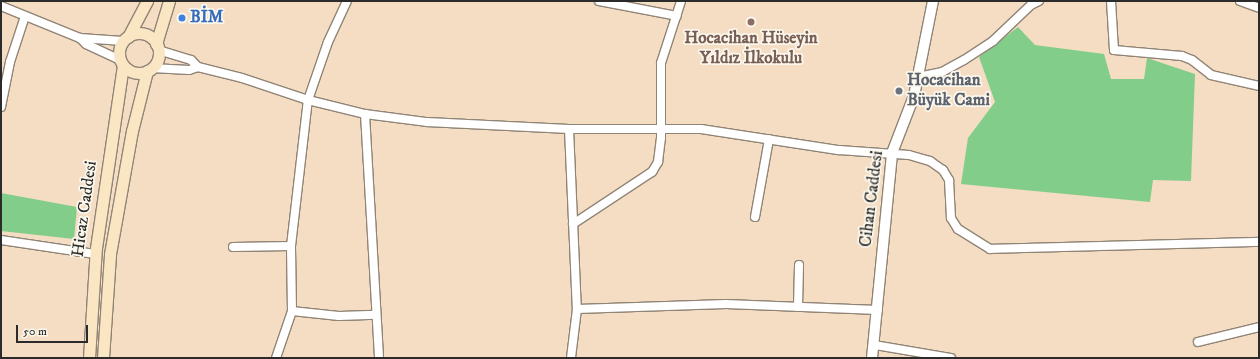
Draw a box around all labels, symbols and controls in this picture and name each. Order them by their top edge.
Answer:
place label: BİM [190,8,223,28]
marker: BİM [177,13,187,23]
marker: Hocacihan Hüseyin Yıldız İlkokulu [746,17,756,27]
place label: Hocacihan Hüseyin Yıldız İlkokulu [684,29,818,69]
place label: Hocacihan Büyük Cami [907,71,990,111]
marker: Hocacihan Büyük Cami [894,86,904,96]
street label: Cihan Caddesi [856,150,888,248]
street label: Hicaz Caddesi [68,160,102,258]
scale bar [18,317,90,343]
text: 50 m [23,324,47,339]

